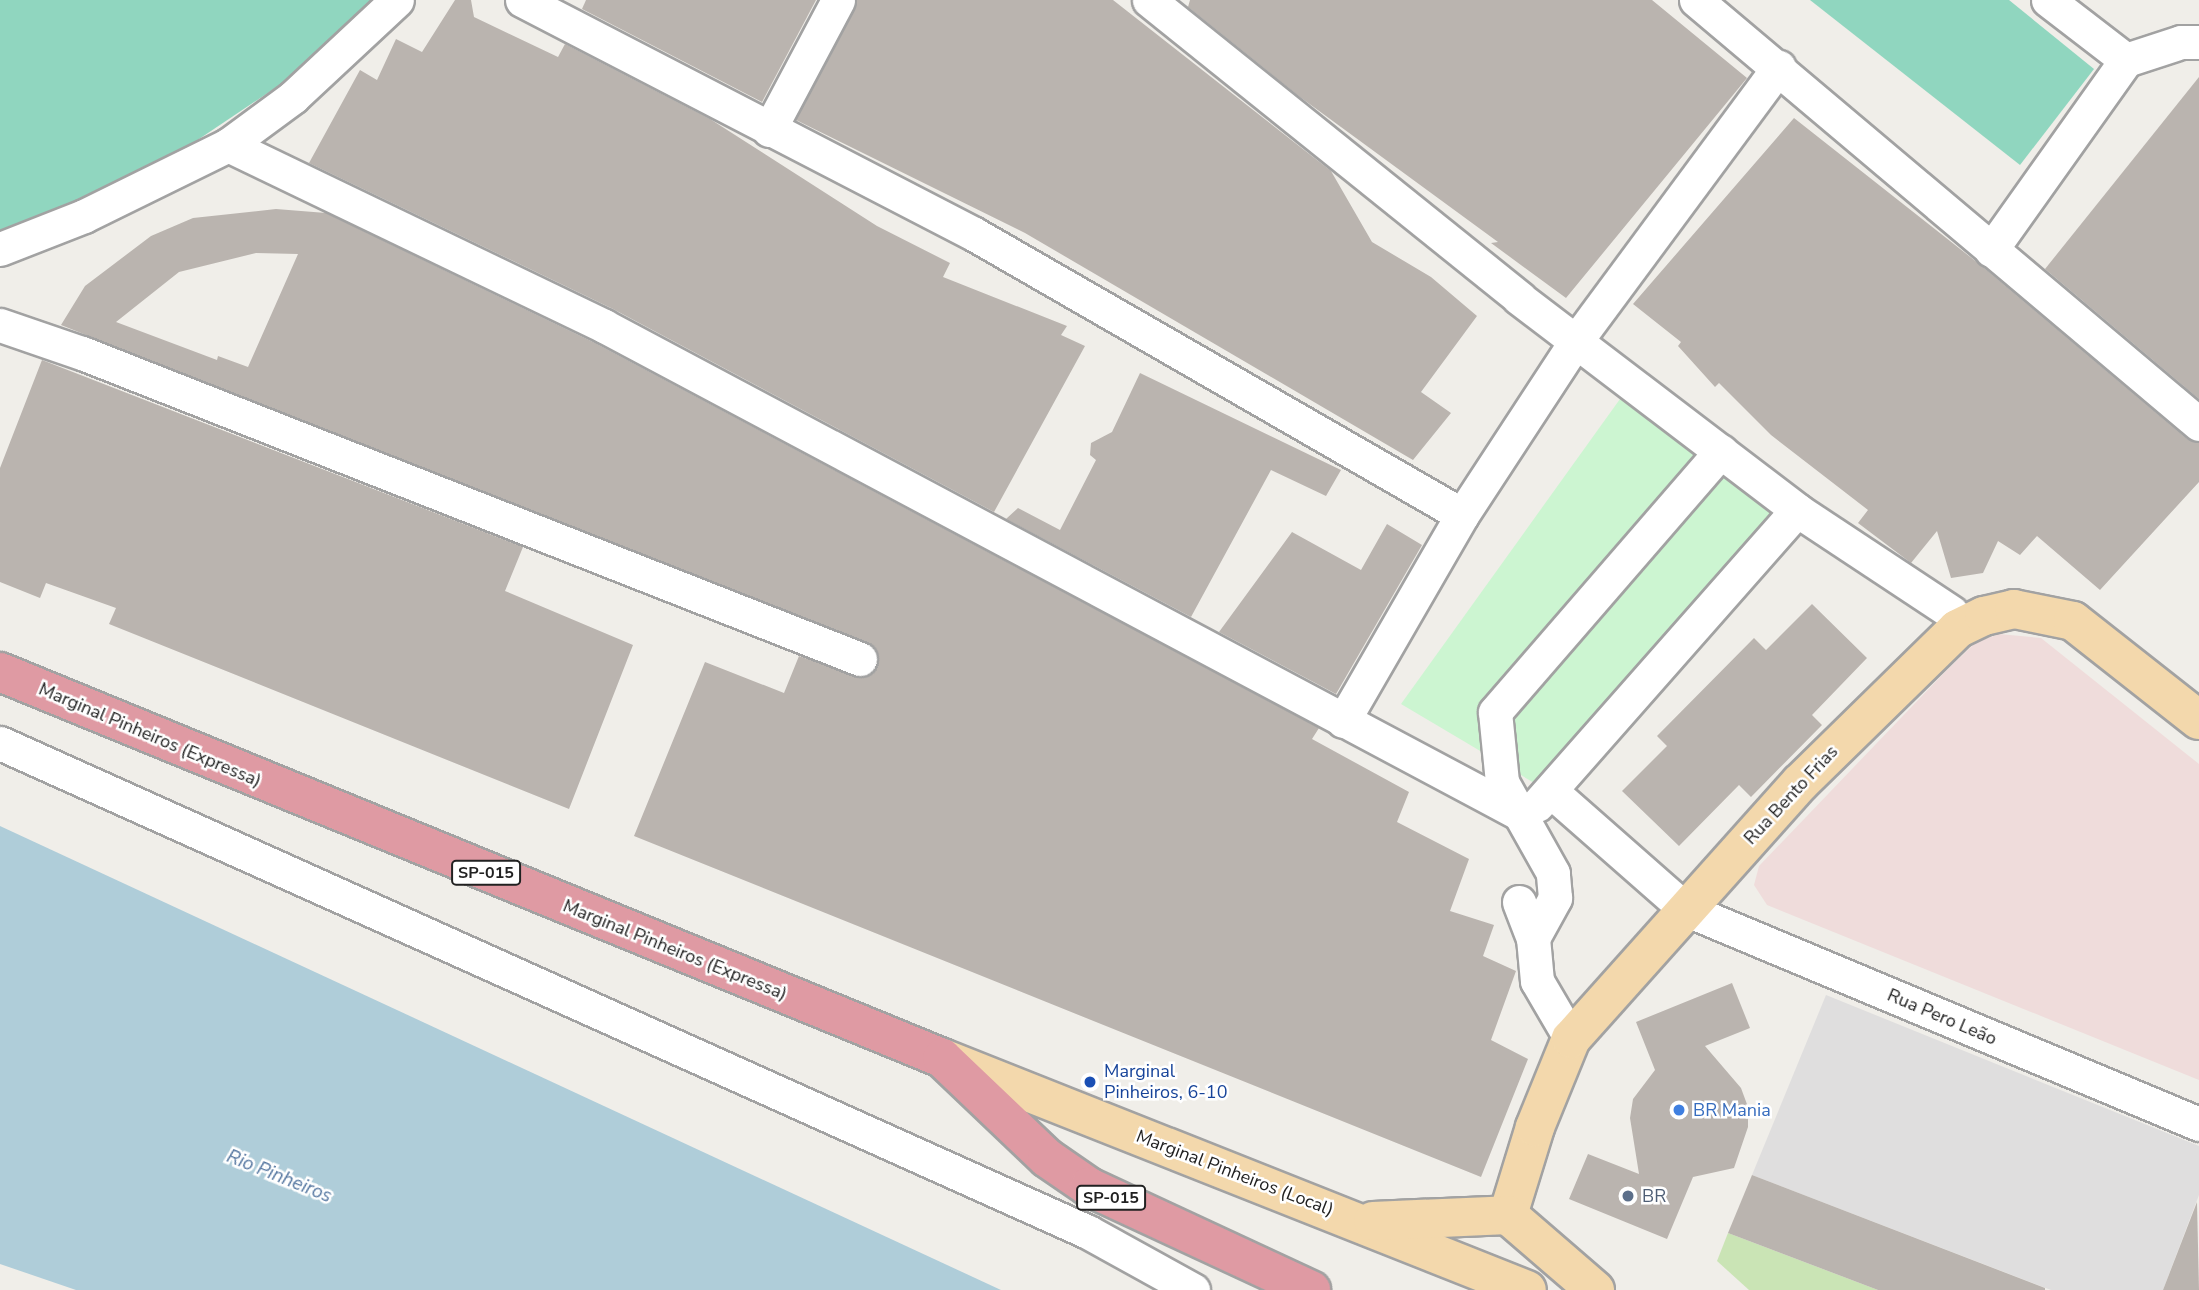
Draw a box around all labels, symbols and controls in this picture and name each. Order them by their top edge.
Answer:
street label: Marginal Pinheiros (Expressa) [35,678,265,792]
street label: Rua Bento Frias [1740,741,1842,849]
road number: SP-015 [451,860,521,886]
street label: Marginal Pinheiros (Expressa) [560,895,790,1005]
street label: Rua Pero Leão [1884,984,2000,1050]
place label: Marginal Pinheiros, 6-10 [1104,1061,1227,1104]
marker: Marginal Pinheiros, 6-10 [1082,1074,1098,1090]
place label: BR Mania [1693,1099,1771,1121]
marker: BR Mania [1671,1102,1687,1118]
street label: Marginal Pinheiros (Local) [1133,1125,1337,1221]
water label: Rio Pinheiros [223,1146,335,1208]
place label: BR [1642,1185,1666,1207]
road number: SP-015 [1076,1186,1146,1210]
marker: BR [1620,1188,1636,1204]

